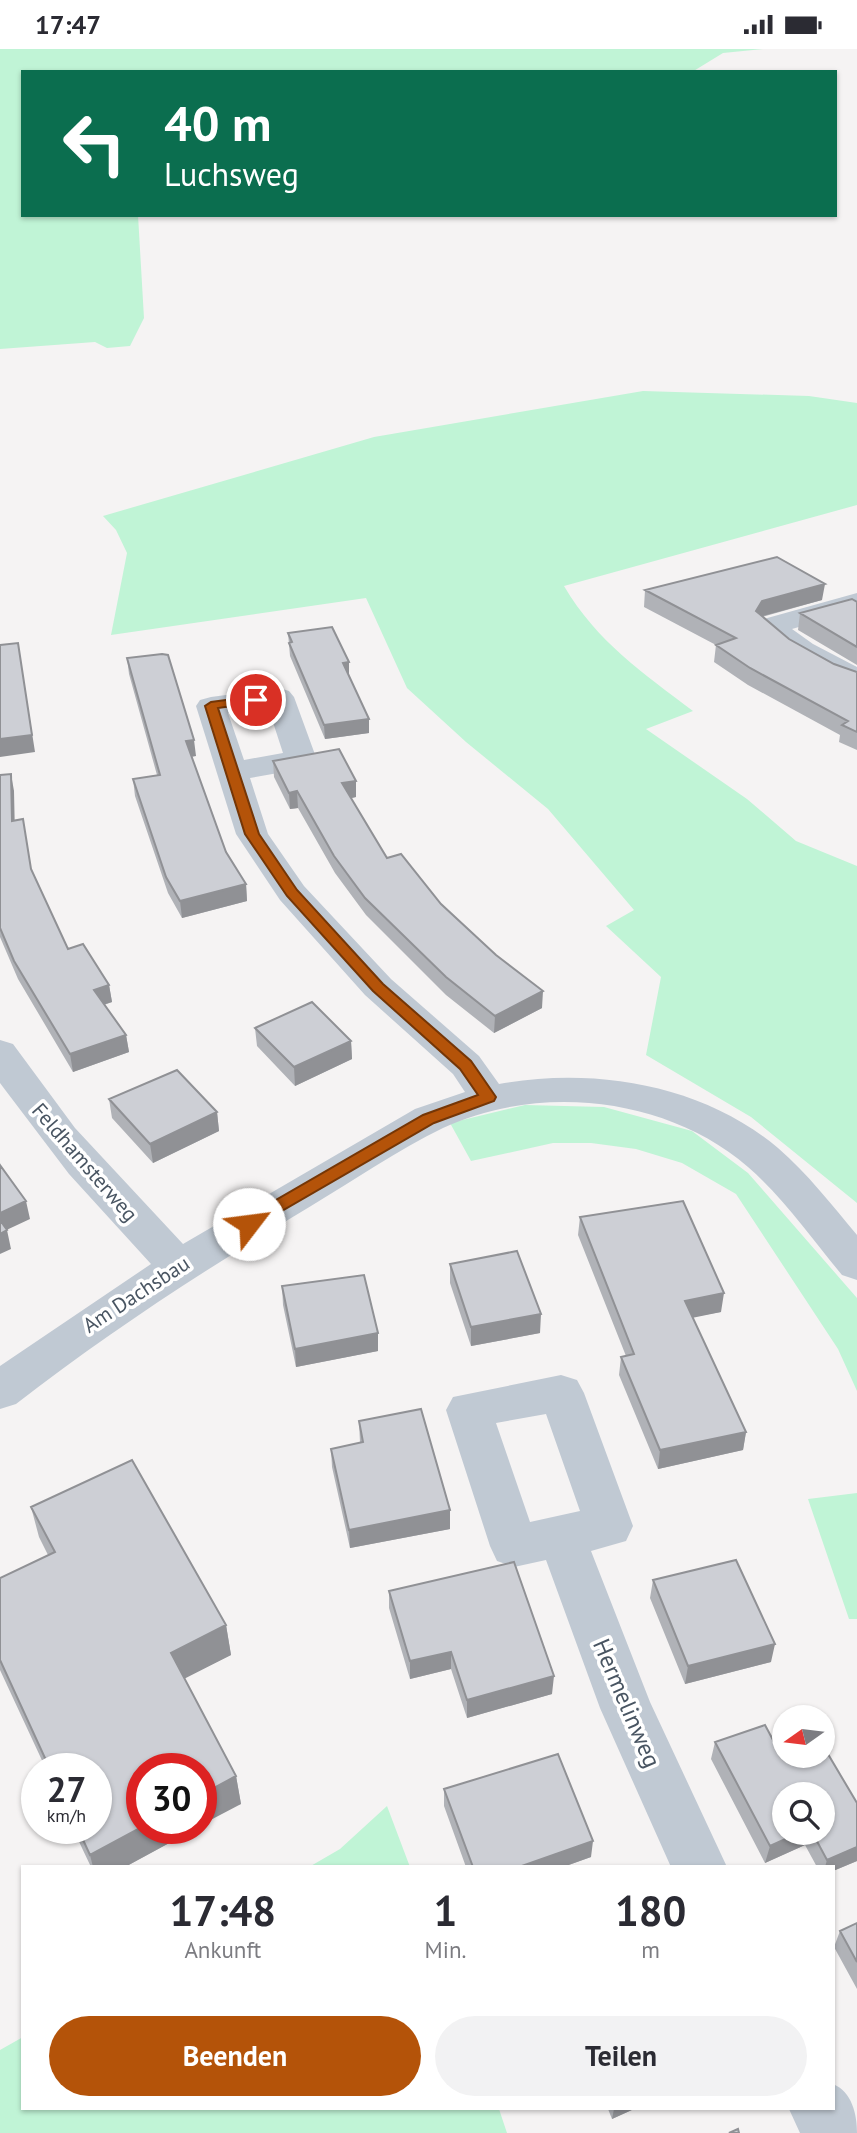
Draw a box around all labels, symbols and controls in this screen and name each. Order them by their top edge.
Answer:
text: 17:47 [35,8,101,41]
text: 40 m [164,91,271,155]
icon: left [49,98,140,189]
text: Luchsweg [164,153,299,195]
pin [226,670,286,730]
icon: arrive [237,681,275,719]
street label: Feldhamsterweg [26,1097,144,1227]
position arrow [212,1187,286,1261]
street label: Am Dachsbau [78,1249,194,1339]
street label: Hermelinweg [586,1634,668,1772]
north arrow [772,1705,835,1767]
map controls [772,1705,835,1845]
speed limit sign: 30 [126,1753,217,1844]
text: 27 [47,1766,86,1812]
button: search [772,1782,835,1845]
text: km/h [47,1804,86,1827]
text: 17:48 [170,1883,276,1938]
text: 1 [434,1883,457,1938]
text: 180 [615,1883,686,1938]
text: Ankunft [184,1935,261,1964]
text: Min. [425,1935,466,1964]
text: m [641,1935,660,1964]
button: Beenden [49,2016,421,2096]
button: Teilen [435,2016,807,2096]

